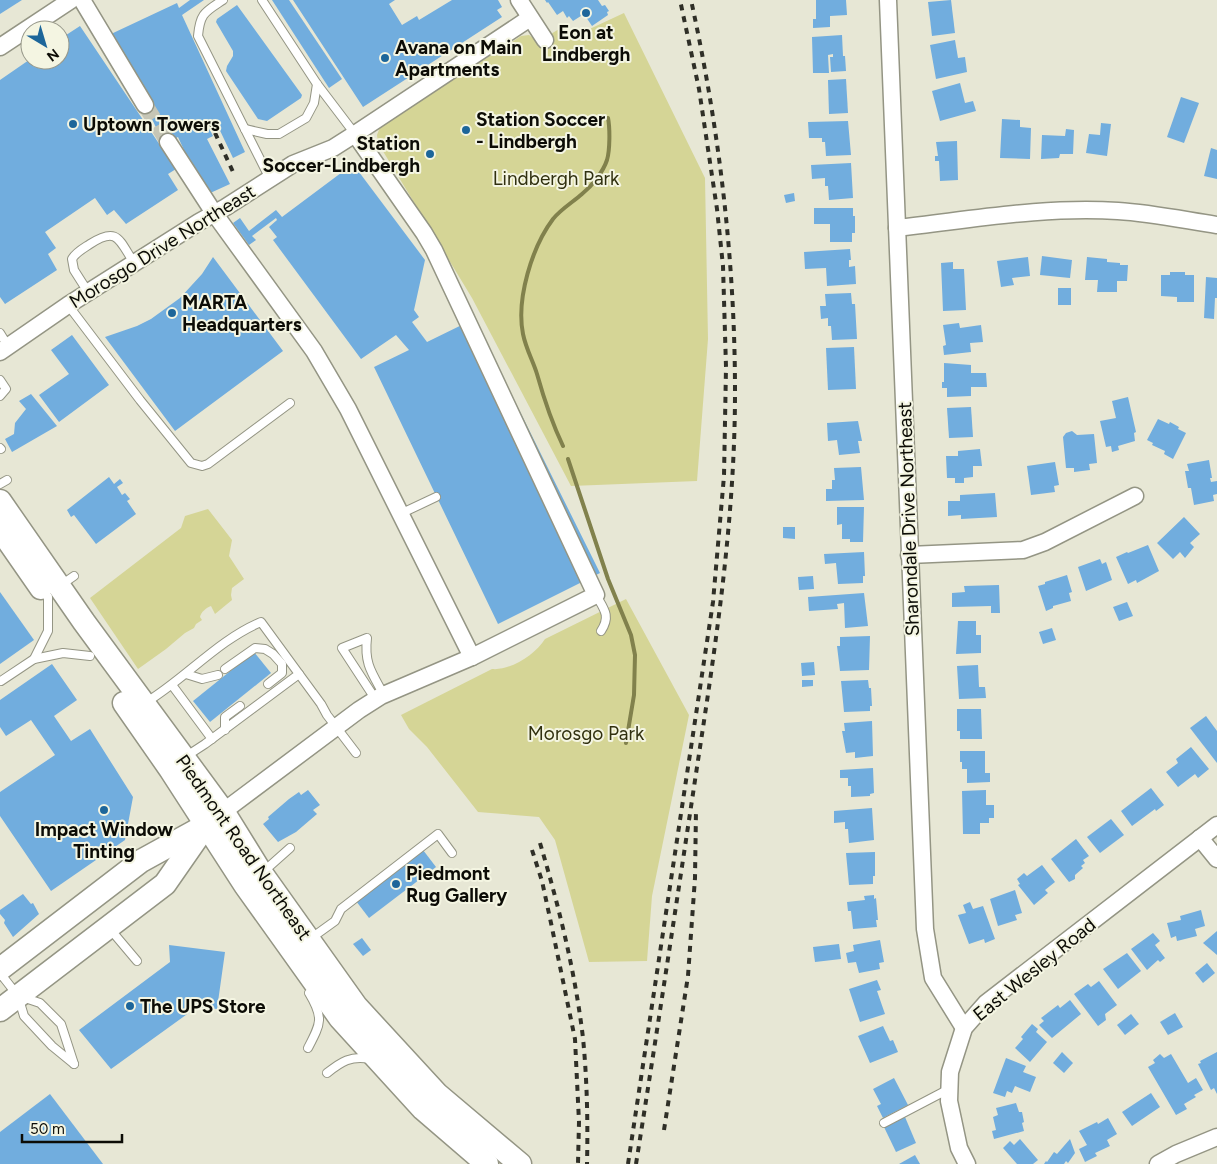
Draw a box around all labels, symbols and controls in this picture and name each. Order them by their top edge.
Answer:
marker: Eon at Lindbergh [580,7,592,19]
north arrow [20,20,70,70]
place label: Eon at Lindbergh [542,21,630,66]
place label: Avana on Main Apartments [395,36,522,81]
text: N [43,45,62,65]
marker: Avana on Main Apartments [379,52,391,64]
place label: Station Soccer - Lindbergh [476,108,605,153]
place label: Uptown Towers [83,113,220,136]
marker: Uptown Towers [67,118,79,130]
marker: Station Soccer - Lindbergh [460,124,472,136]
place label: Station Soccer-Lindbergh [263,132,420,177]
marker: Station Soccer-Lindbergh [424,148,436,160]
park label: Lindbergh Park [493,167,620,190]
street label: Morosgo Drive Northeast [65,180,259,313]
place label: MARTA Headquarters [182,291,302,336]
marker: MARTA Headquarters [166,307,178,319]
street label: Sharondale Drive Northeast [893,401,924,637]
park label: Morosgo Park [528,722,645,745]
street label: Piedmont Road Northeast [171,750,316,944]
marker: Impact Window Tinting [98,804,110,816]
place label: Impact Window Tinting [35,818,173,863]
place label: Piedmont Rug Gallery [406,862,507,907]
marker: Piedmont Rug Gallery [390,878,402,890]
street label: East Wesley Road [968,913,1100,1026]
place label: The UPS Store [140,995,266,1018]
marker: The UPS Store [124,1000,136,1012]
scale bar [22,1112,122,1144]
text: 50 m [30,1120,65,1138]

